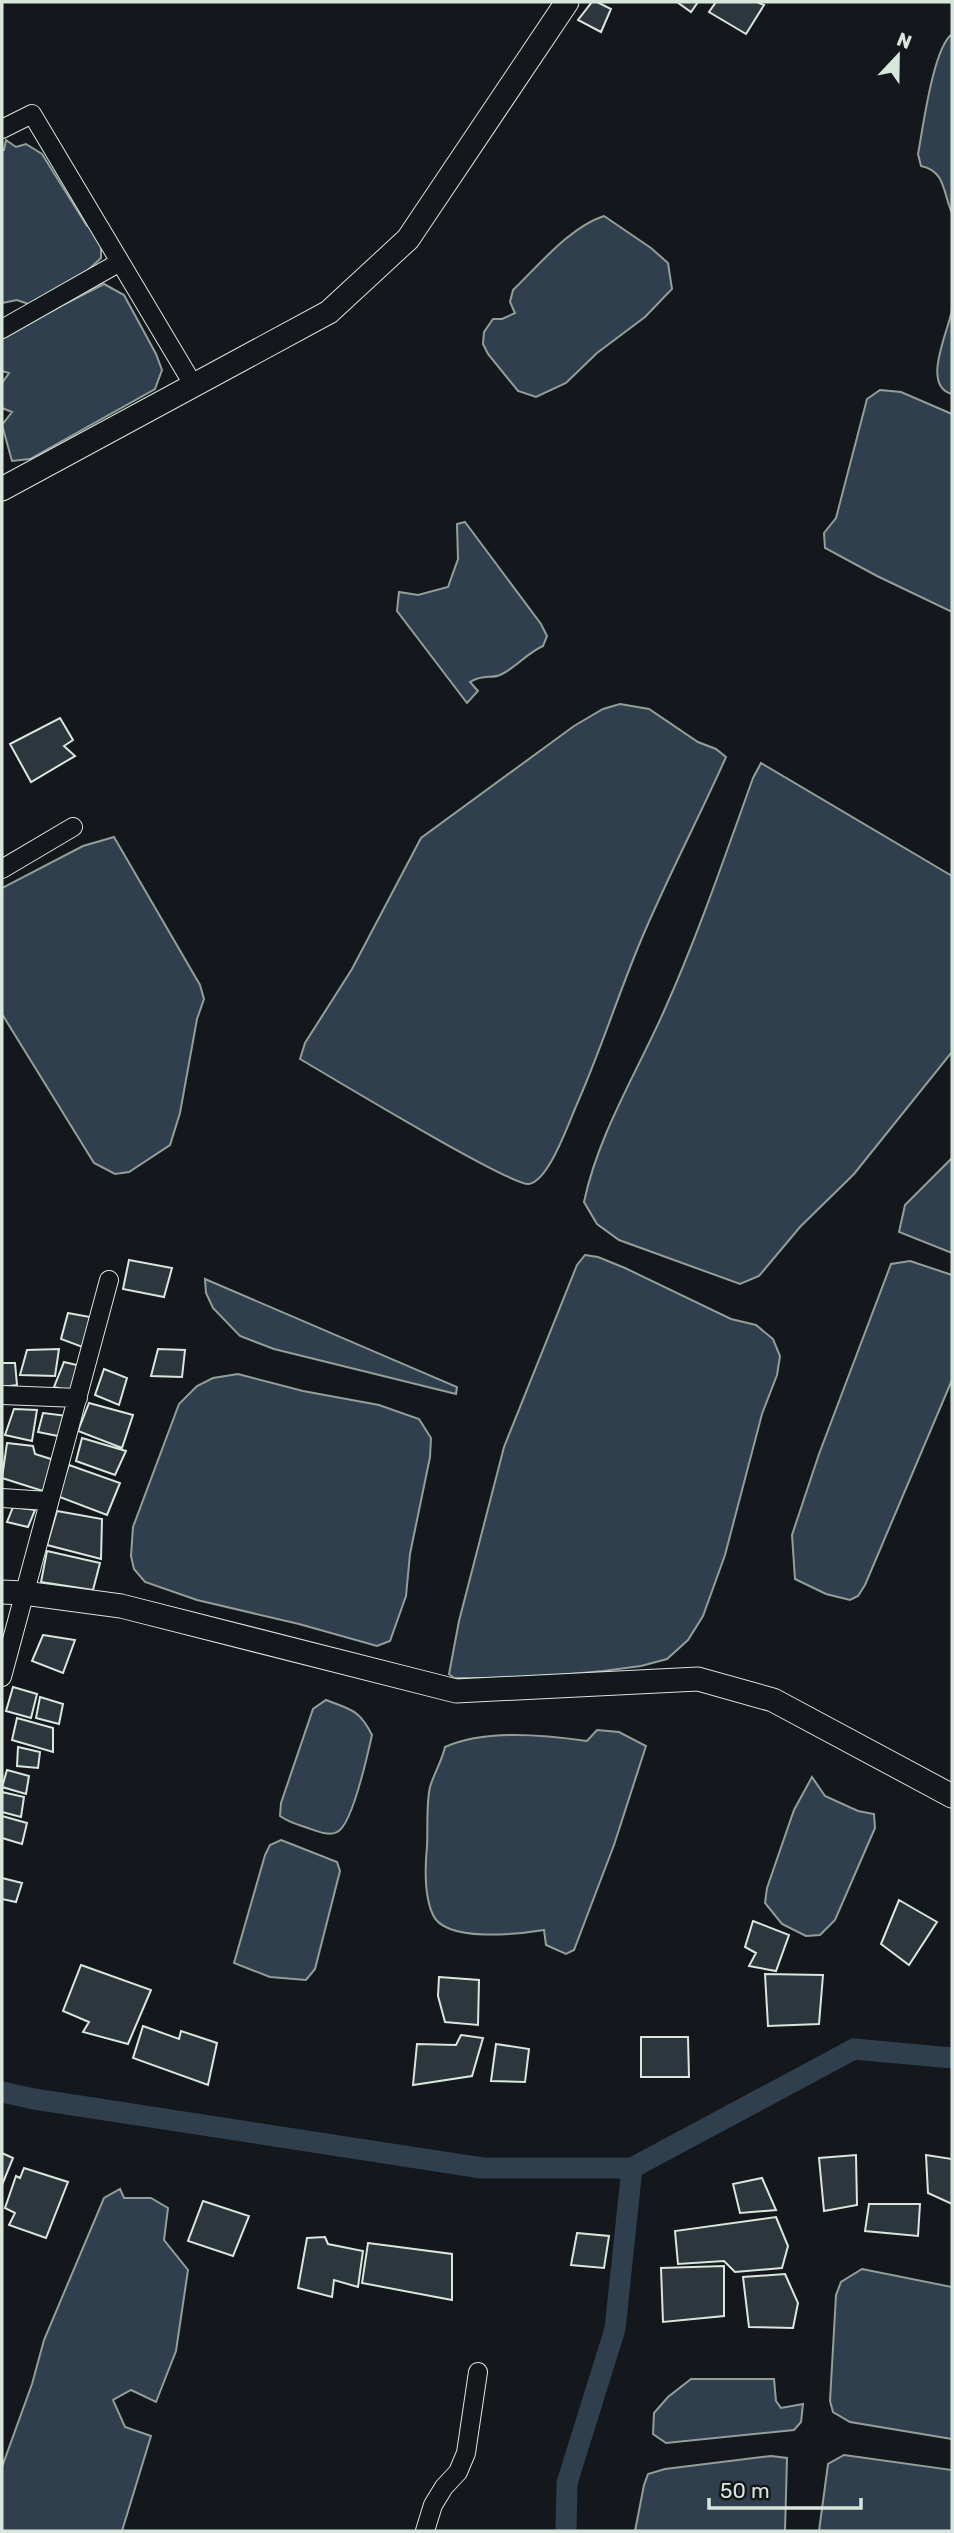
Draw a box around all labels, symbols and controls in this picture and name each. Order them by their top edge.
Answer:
north arrow [863,21,933,91]
text: N [894,27,915,54]
scale bar [709,2466,861,2510]
text: 50 m [720,2478,770,2503]

